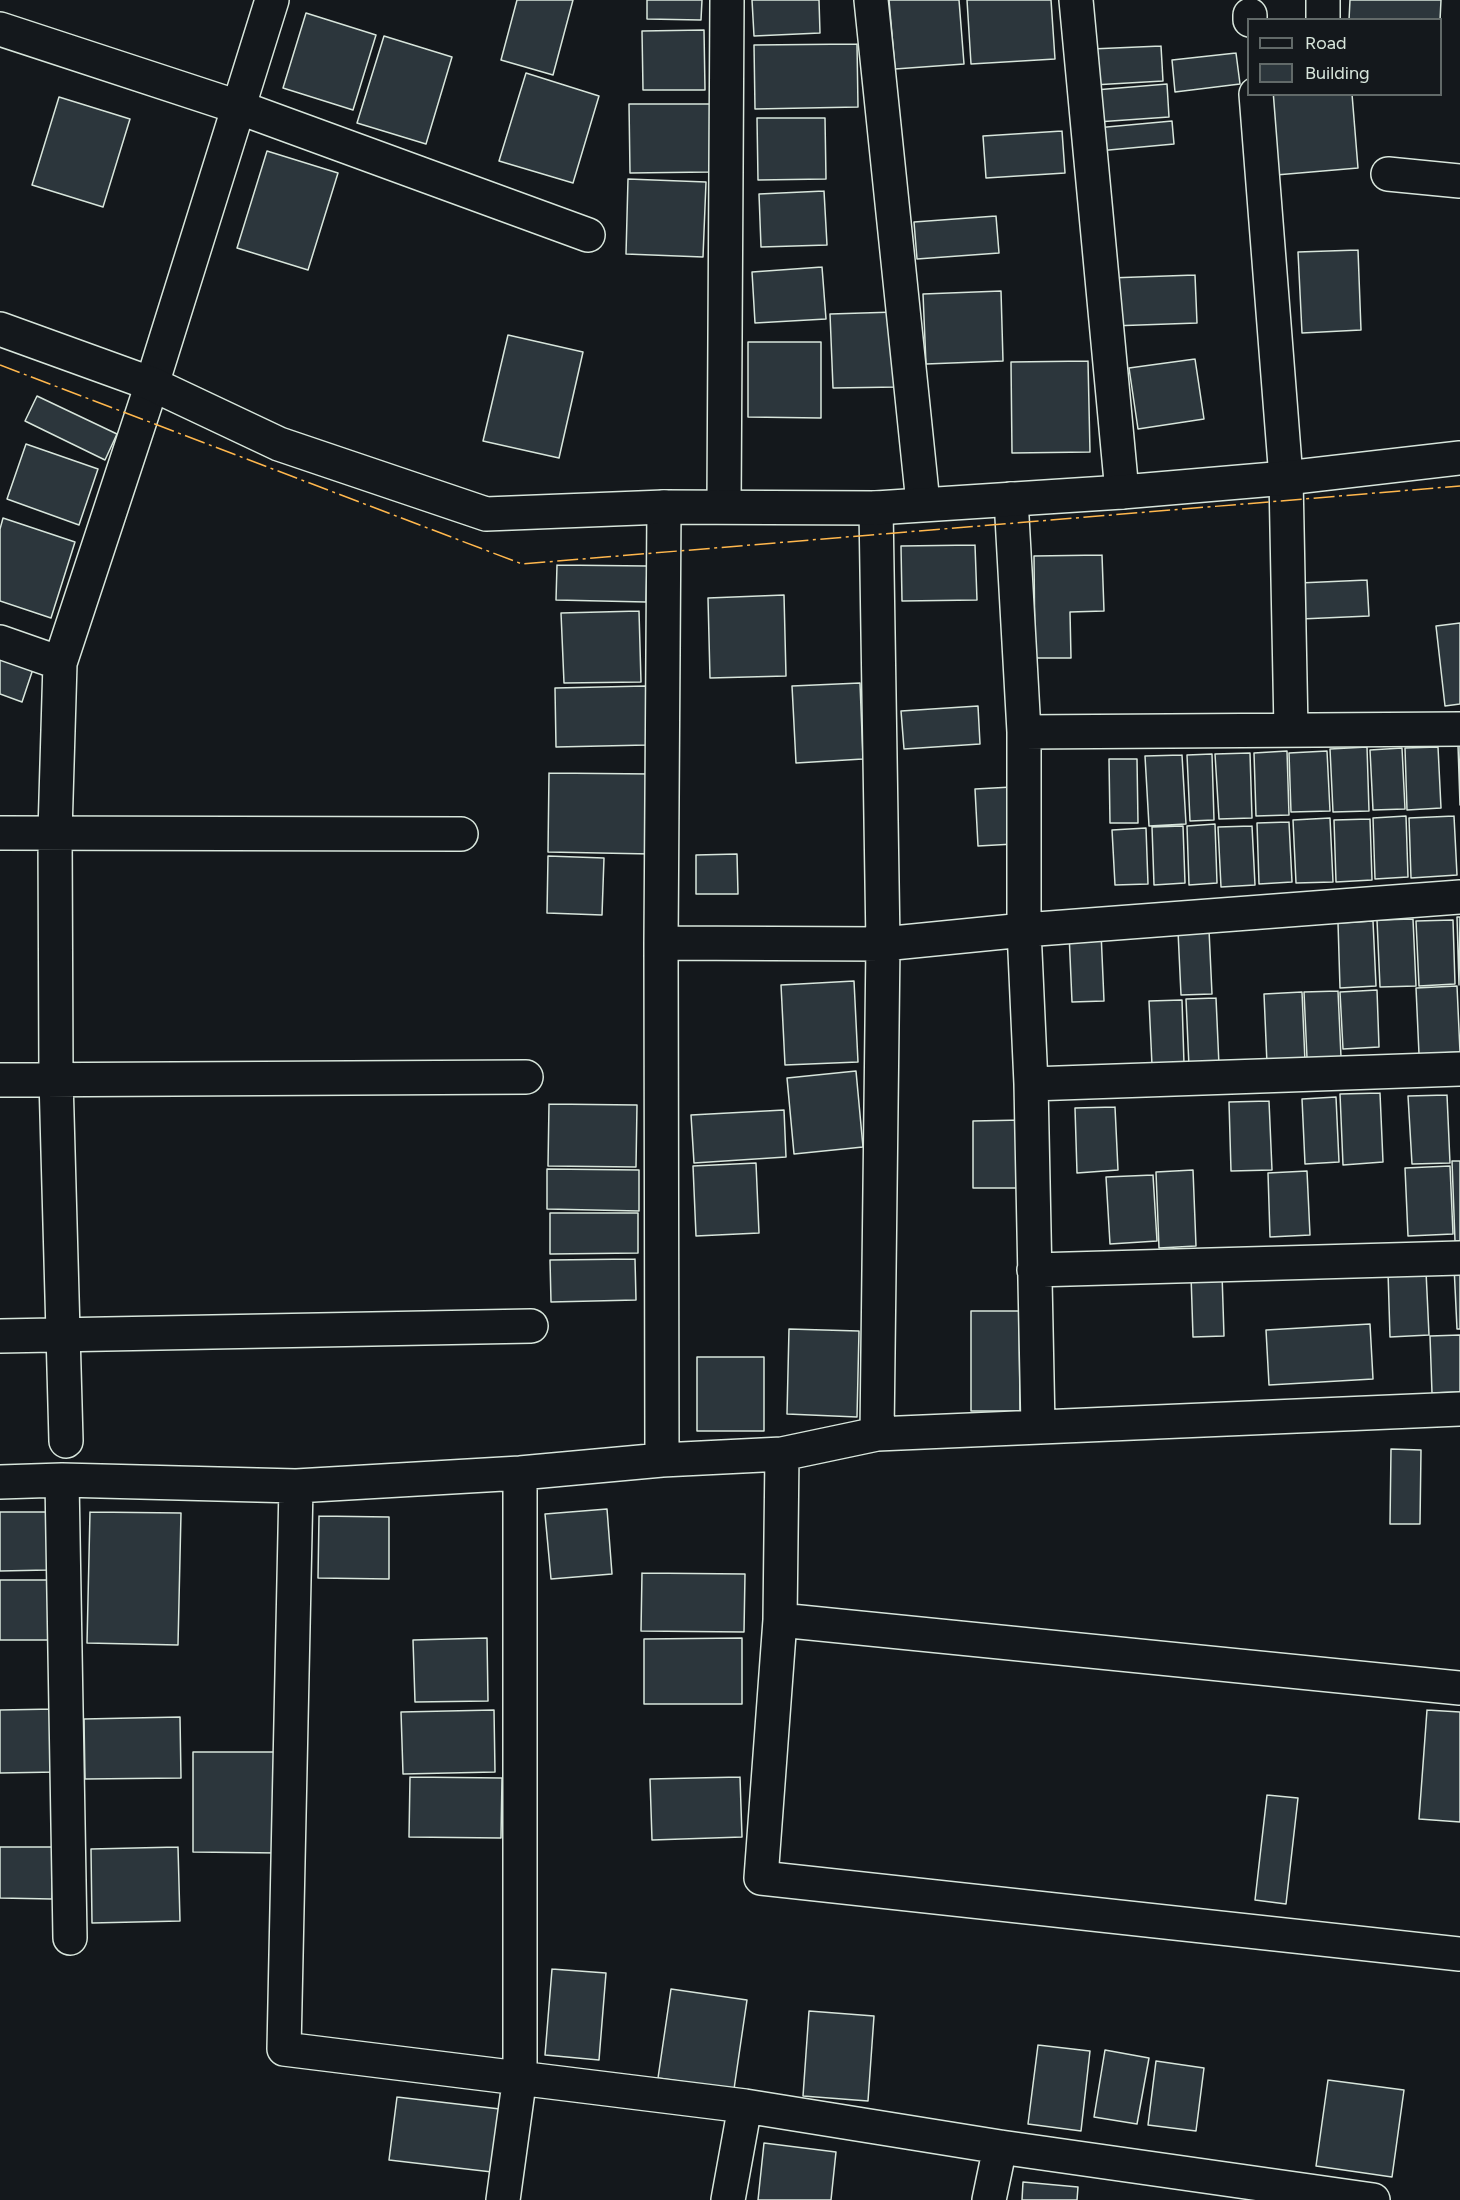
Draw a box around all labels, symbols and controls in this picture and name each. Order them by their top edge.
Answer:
legend [1247,18,1442,96]
text: Road [1305,32,1346,54]
text: Building [1305,62,1370,84]

